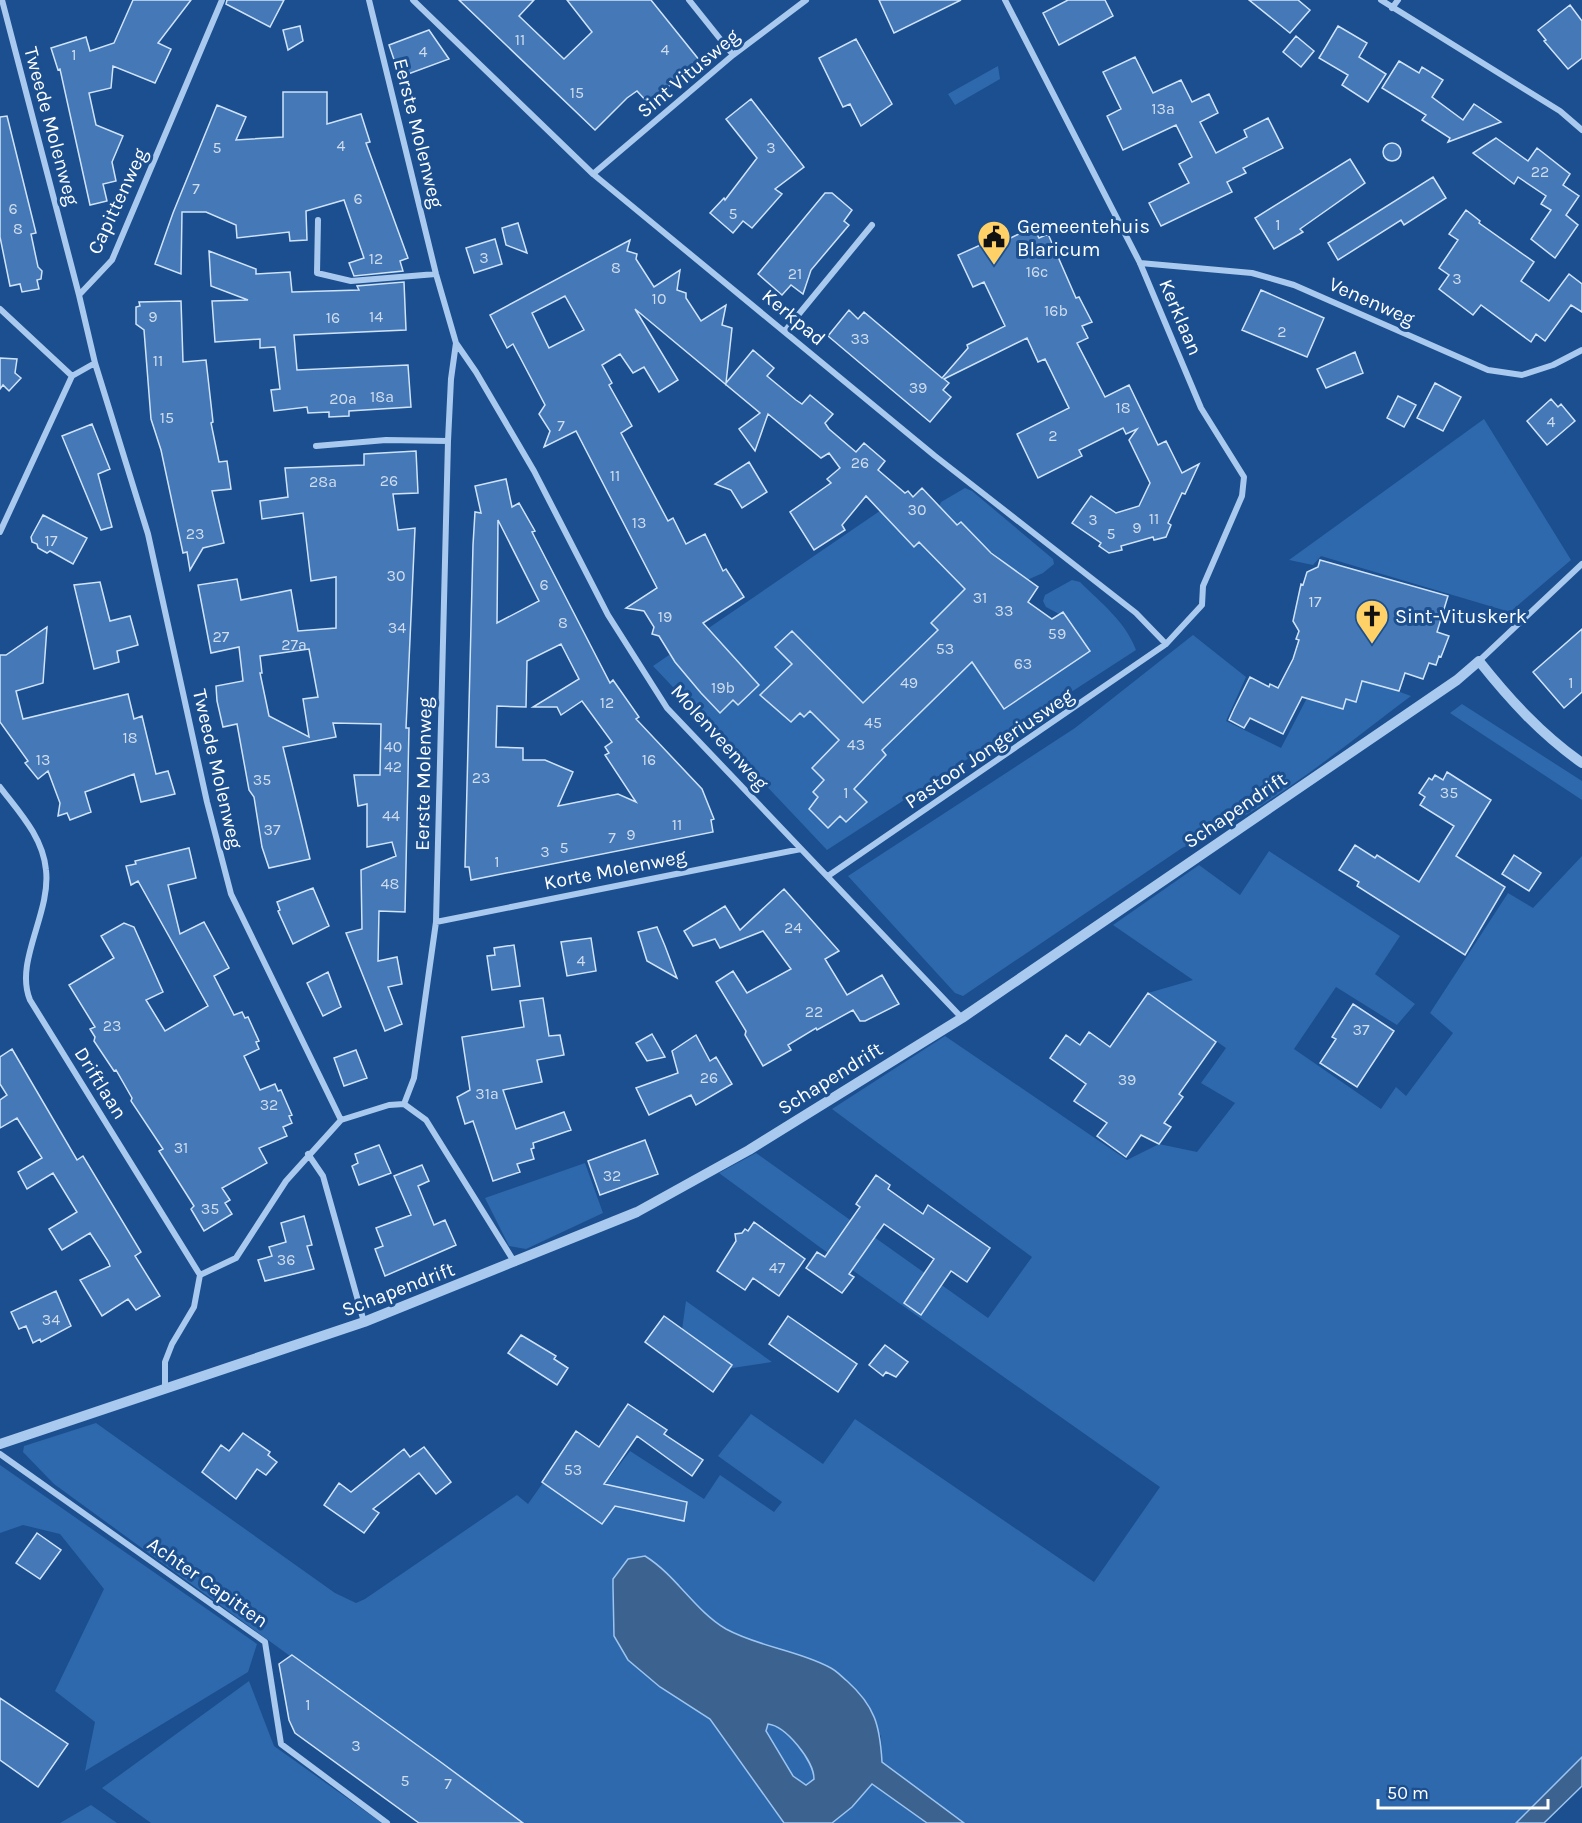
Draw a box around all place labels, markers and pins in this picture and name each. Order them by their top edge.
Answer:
place label: Gemeentehuis Blaricum [1017,215,1150,261]
public building icon: Gemeentehuis Blaricum [976,219,1012,266]
church icon: Sint-Vituskerk [1354,598,1390,645]
place label: Sint-Vituskerk [1395,605,1527,628]

